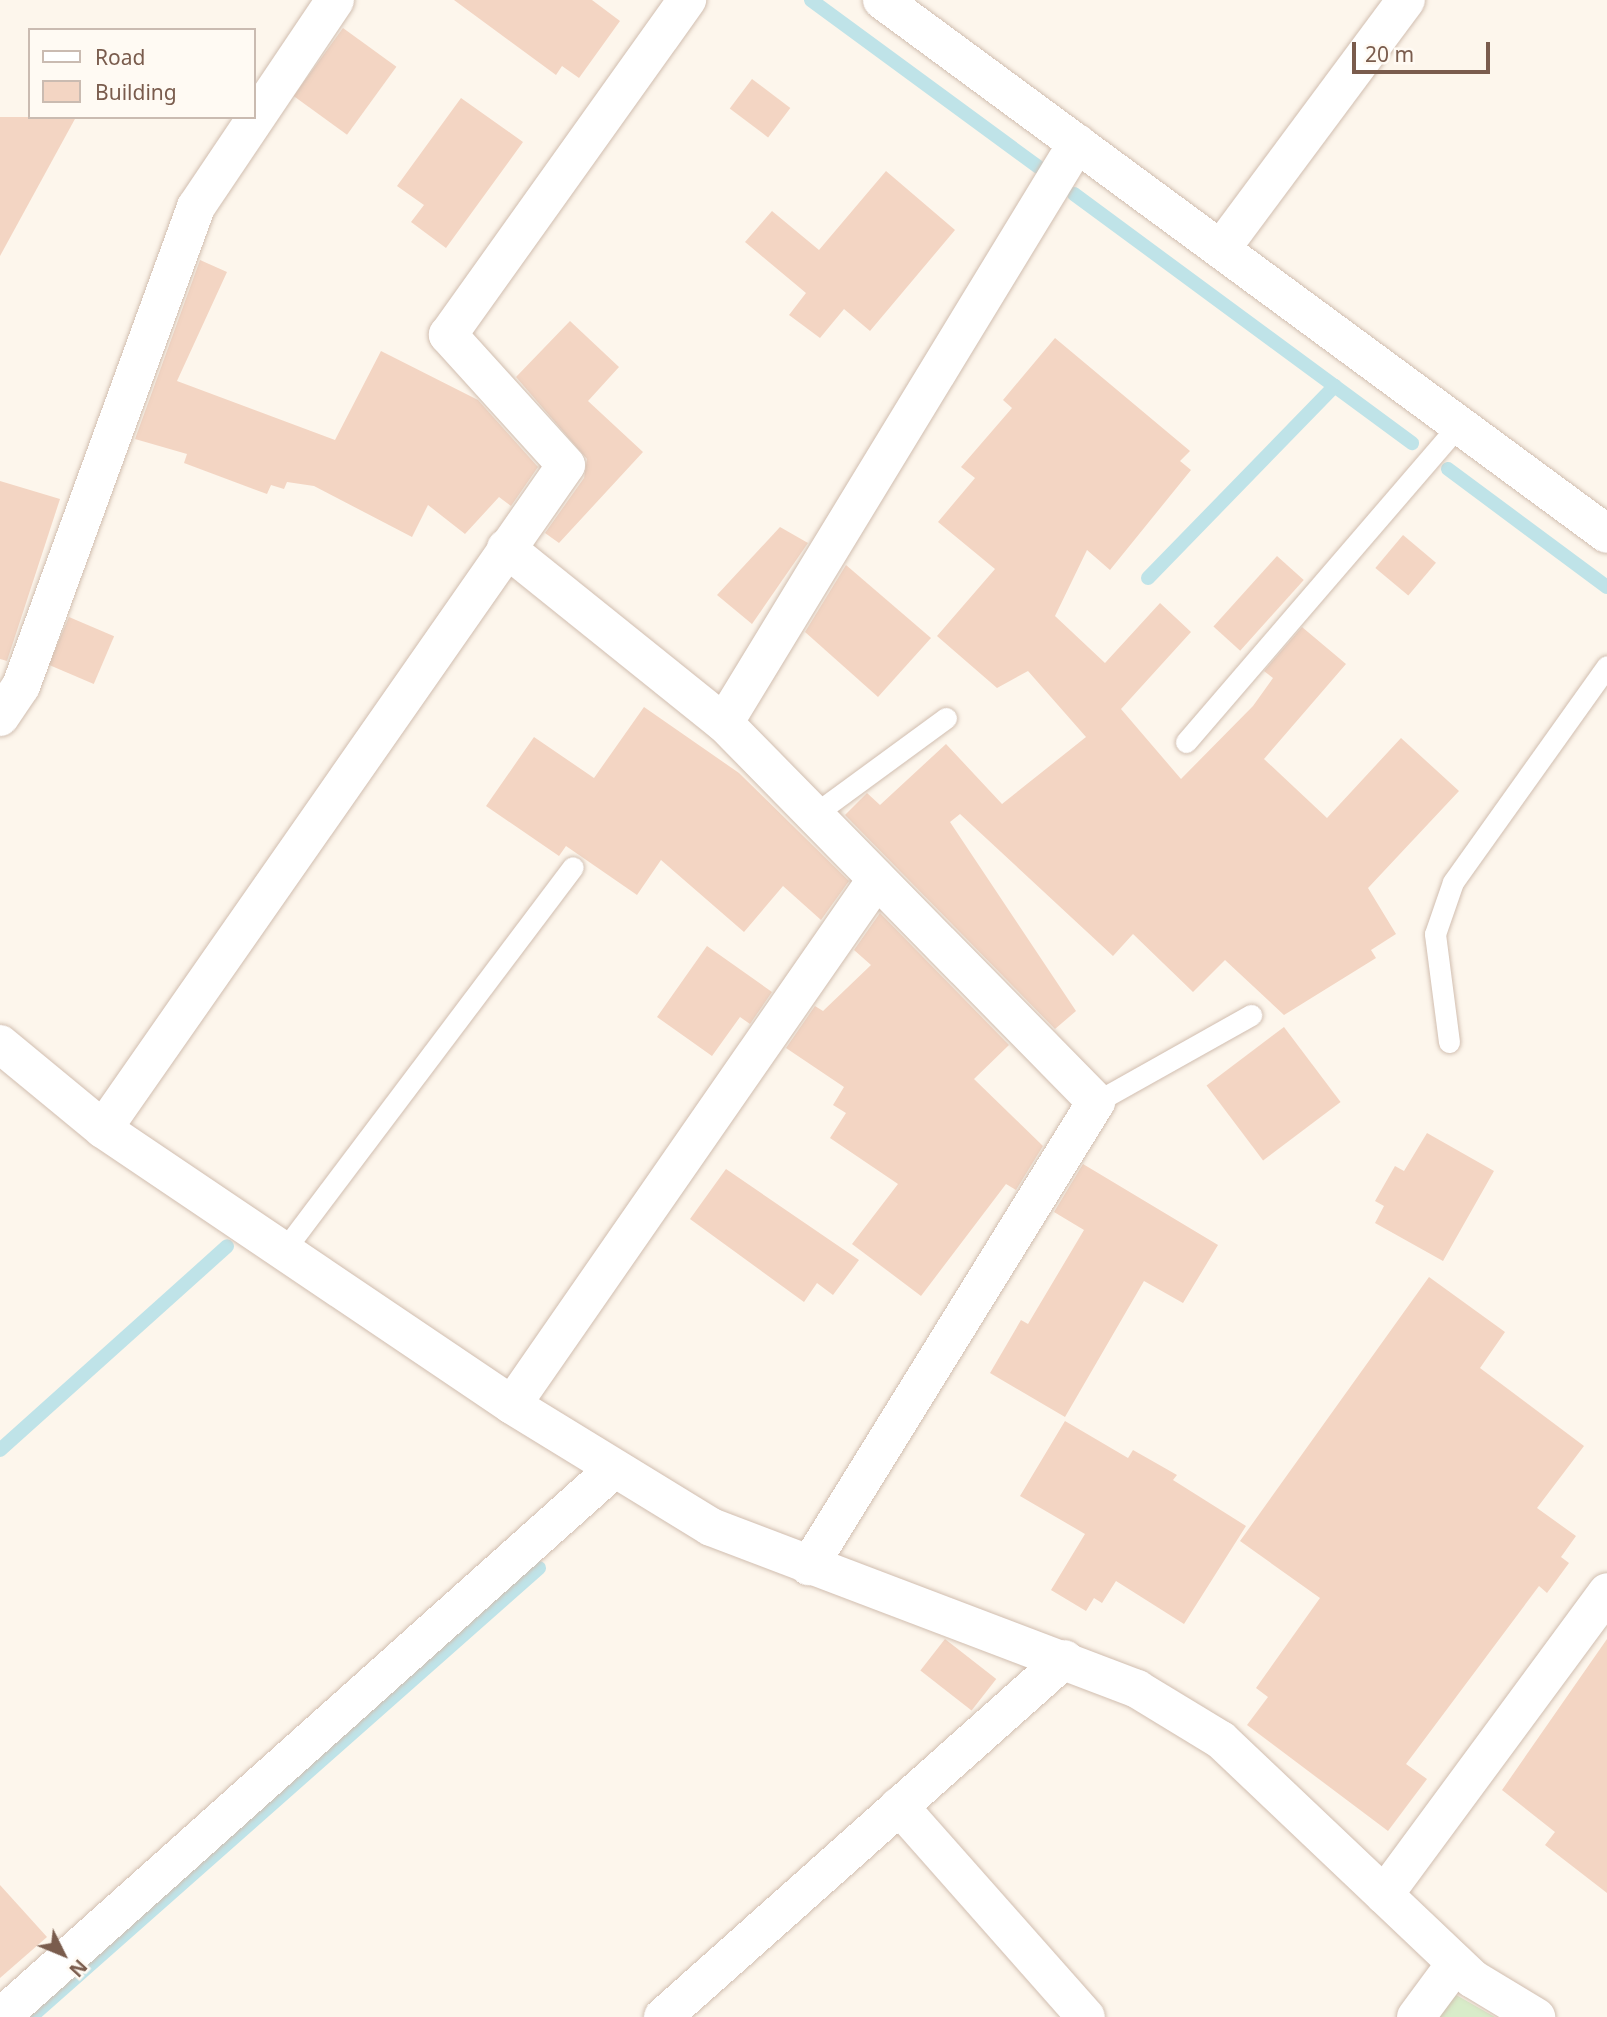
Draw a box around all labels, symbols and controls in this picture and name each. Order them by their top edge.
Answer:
legend [28,28,256,119]
scale bar [1355,28,1493,72]
text: 20 m [1365,40,1414,68]
text: Road [95,43,145,71]
text: Building [95,78,177,106]
north arrow [28,1919,98,1989]
text: N [64,1954,93,1983]

